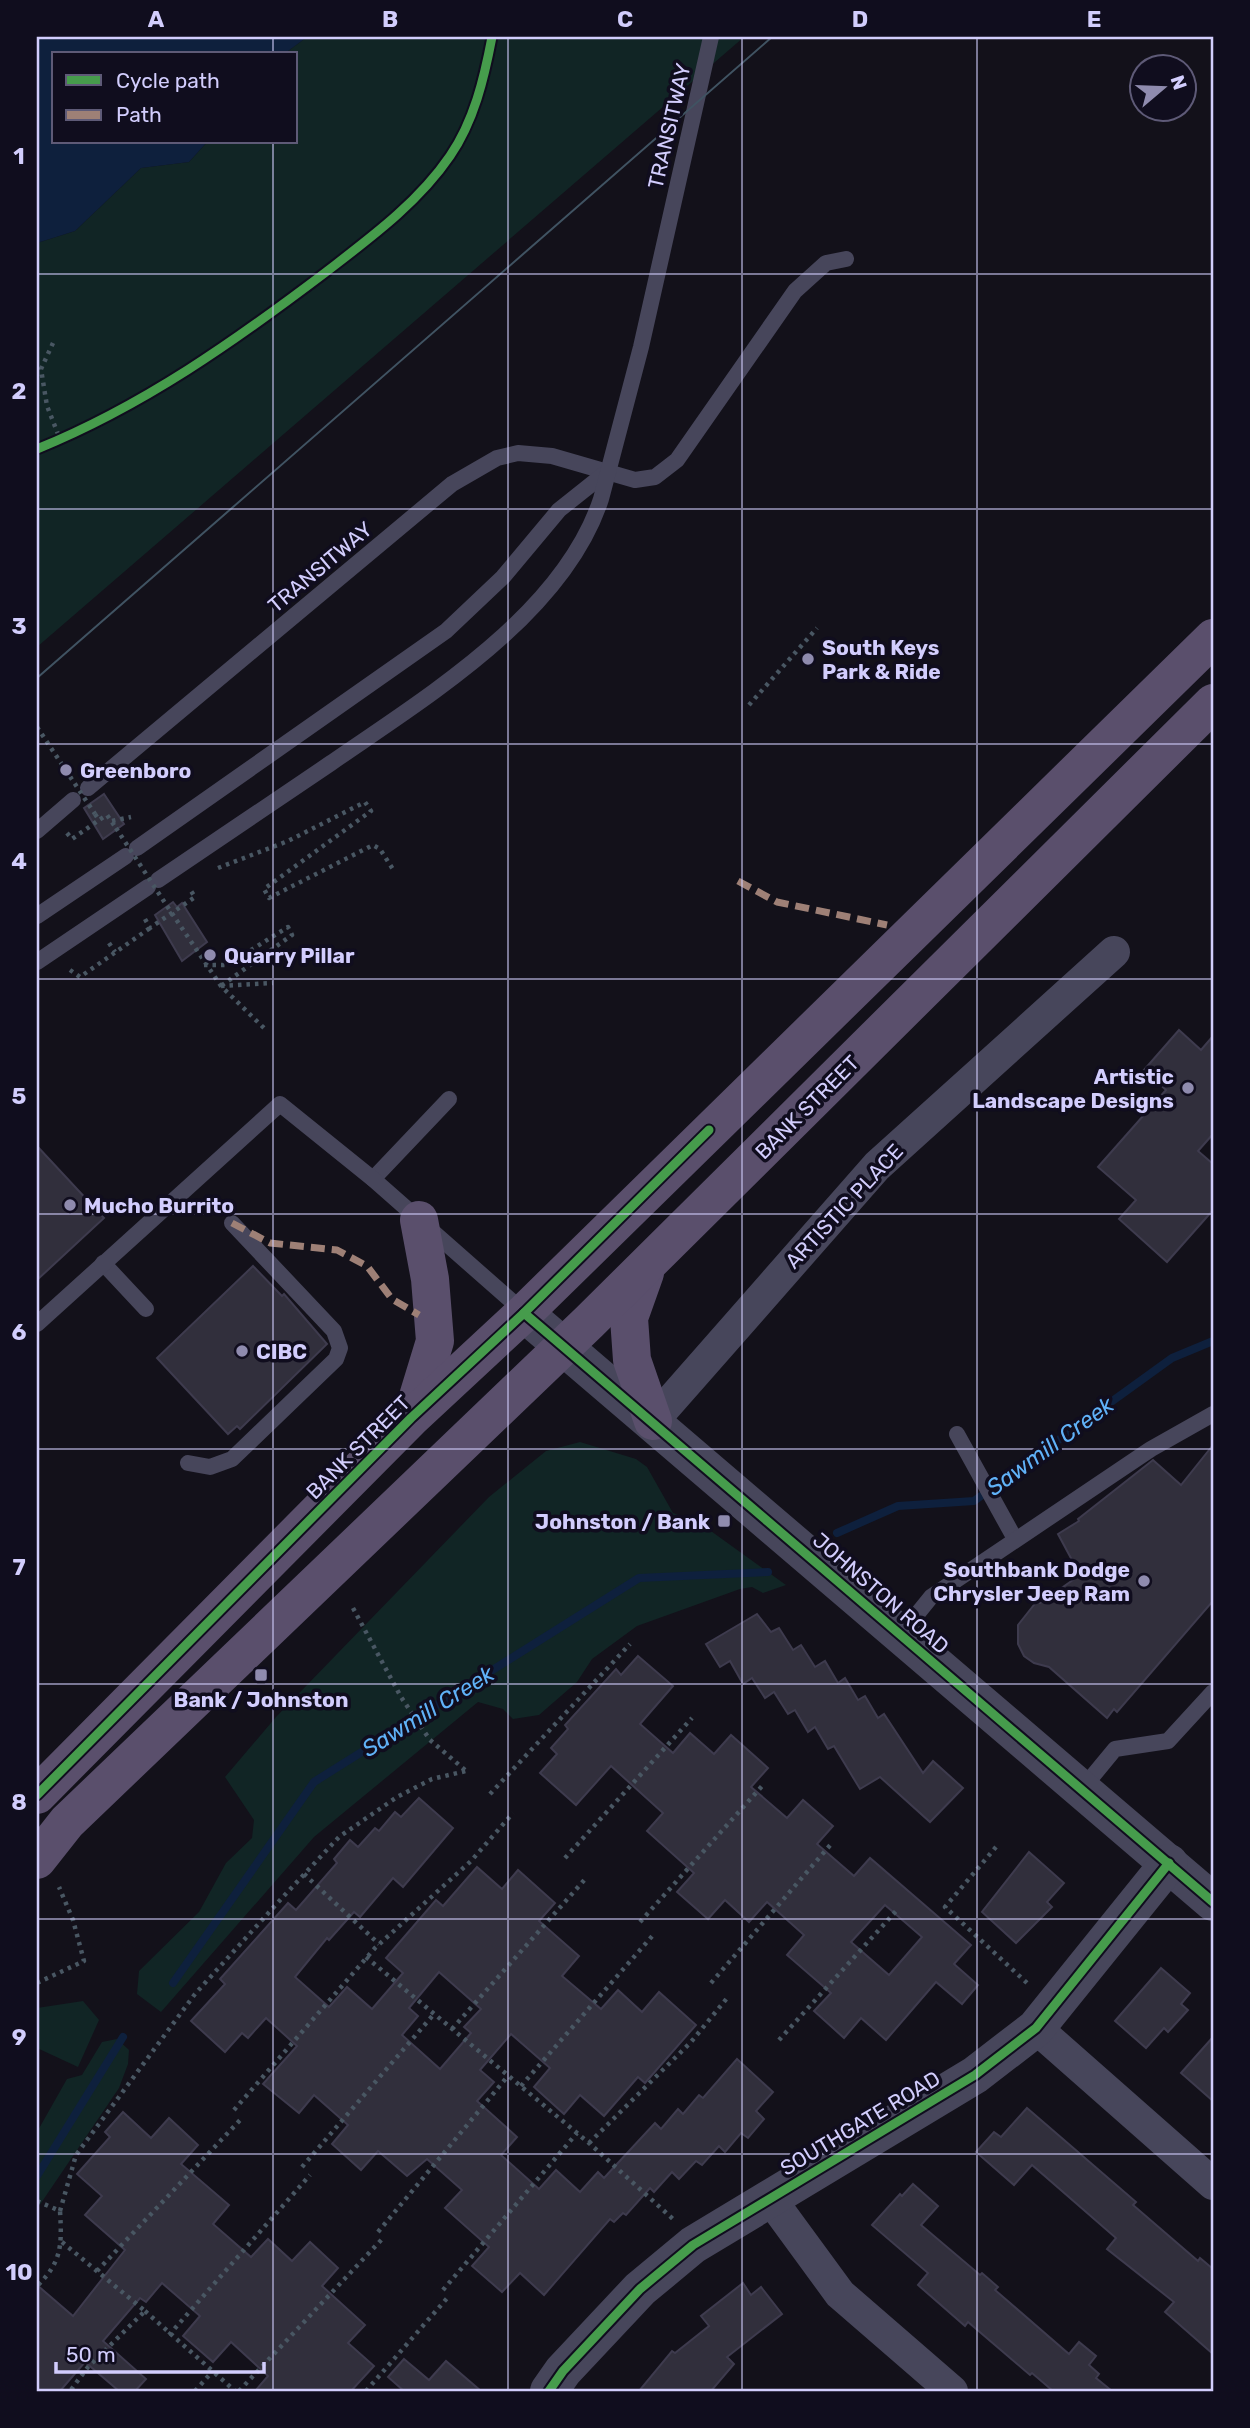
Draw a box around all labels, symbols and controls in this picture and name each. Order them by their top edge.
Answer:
text: A [148,5,165,33]
text: B [382,5,398,33]
text: C [617,5,633,33]
text: D [852,5,868,33]
text: E [1087,5,1101,33]
legend [52,52,298,144]
north arrow [1128,52,1198,122]
street label: TRANSITWAY [642,61,696,191]
text: Cycle path [116,68,220,93]
text: N [1166,72,1192,93]
text: Path [116,102,162,127]
text: 1 [13,142,25,170]
text: 2 [12,377,26,405]
street label: TRANSITWAY [263,516,377,618]
text: 3 [11,612,27,640]
place label: South Keys Park & Ride [822,635,941,684]
marker: South Keys Park & Ride [800,651,816,667]
place label: Greenboro [80,758,191,783]
marker: Greenboro [58,762,74,778]
text: 4 [11,847,27,875]
place label: Quarry Pillar [224,943,355,968]
marker: Quarry Pillar [202,947,218,963]
street label: BANK STREET [750,1050,864,1164]
place label: Artistic Landscape Designs [972,1064,1174,1113]
marker: Artistic Landscape Designs [1180,1080,1196,1096]
text: 5 [12,1082,27,1110]
street label: ARTISTIC PLACE [780,1138,908,1274]
place label: Mucho Burrito [84,1193,234,1218]
marker: Mucho Burrito [62,1197,78,1213]
text: 6 [12,1318,27,1346]
place label: CIBC [256,1339,307,1364]
marker: CIBC [234,1343,250,1359]
street label: BANK STREET [301,1390,415,1504]
water label: Sawmill Creek [981,1390,1120,1502]
place label: Johnston / Bank [535,1509,711,1534]
marker: Johnston / Bank [716,1513,732,1529]
street label: JOHNSTON ROAD [808,1527,954,1659]
text: 7 [12,1553,26,1581]
place label: Southbank Dodge Chrysler Jeep Ram [933,1557,1130,1606]
marker: Southbank Dodge Chrysler Jeep Ram [1136,1573,1152,1589]
water label: Sawmill Creek [357,1659,500,1763]
marker: Bank / Johnston [253,1667,269,1683]
place label: Bank / Johnston [174,1687,348,1712]
text: 8 [11,1788,27,1816]
text: 9 [12,2023,26,2051]
street label: SOUTHGATE ROAD [776,2065,944,2181]
text: 10 [5,2258,33,2286]
scale bar [56,2330,264,2374]
text: 50 m [66,2342,116,2367]

